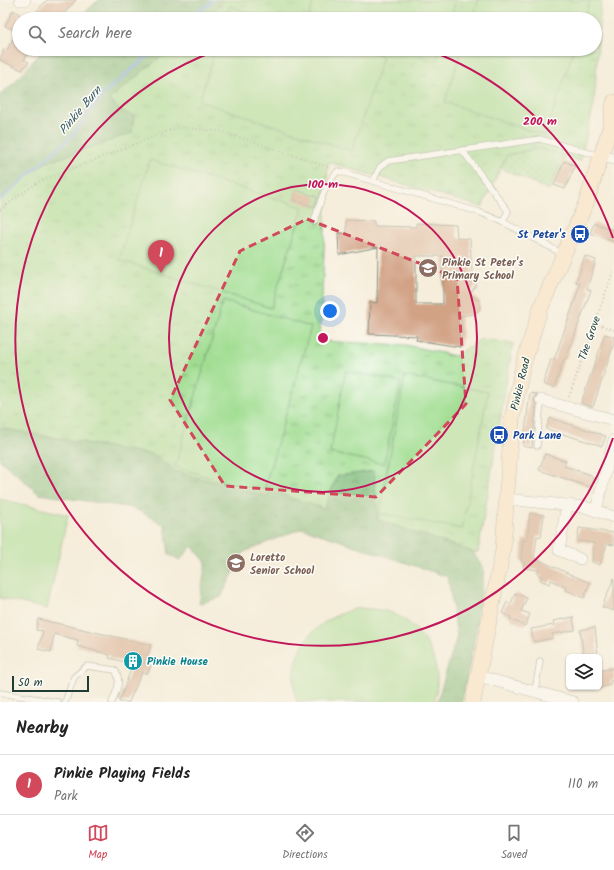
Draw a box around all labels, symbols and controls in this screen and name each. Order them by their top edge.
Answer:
search box [12,12,602,56]
text: Search here [58,22,132,46]
icon: search [26,23,48,45]
water label: Pinkie Burn [54,81,107,139]
text: 200 m [523,112,557,131]
text: 100 m [308,175,338,194]
bus stop icon: St Peter's [569,223,591,245]
place label: St Peter's [517,226,567,244]
pin: 1 [148,240,174,273]
place label: Pinkie St Peter's Primary School [442,254,524,285]
school or university icon: Pinkie St Peter's Primary School [417,257,439,279]
your location [320,301,340,321]
street label: The Grove [574,314,606,363]
centre of rings [316,331,330,345]
street label: Pinkie Road [506,356,536,412]
bus stop icon: Park Lane [488,424,510,446]
place label: Park Lane [513,427,562,445]
place label: Loretto Senior School [250,549,314,580]
school or university icon: Loretto Senior School [225,552,247,574]
building icon: Pinkie House [122,650,144,672]
place label: Pinkie House [147,653,209,671]
map controls [566,654,602,690]
button: layers [566,654,602,690]
scale bar [12,674,89,693]
text: 50 m [18,674,43,692]
text: Nearby [16,715,68,742]
text: Pinkie Playing Fields [54,762,190,786]
text: 1 [27,774,31,795]
text: 110 m [568,774,598,795]
text: Park [54,786,78,807]
tab: Map [87,822,109,864]
tab: Directions [282,822,328,864]
tab: Saved [501,822,527,864]

